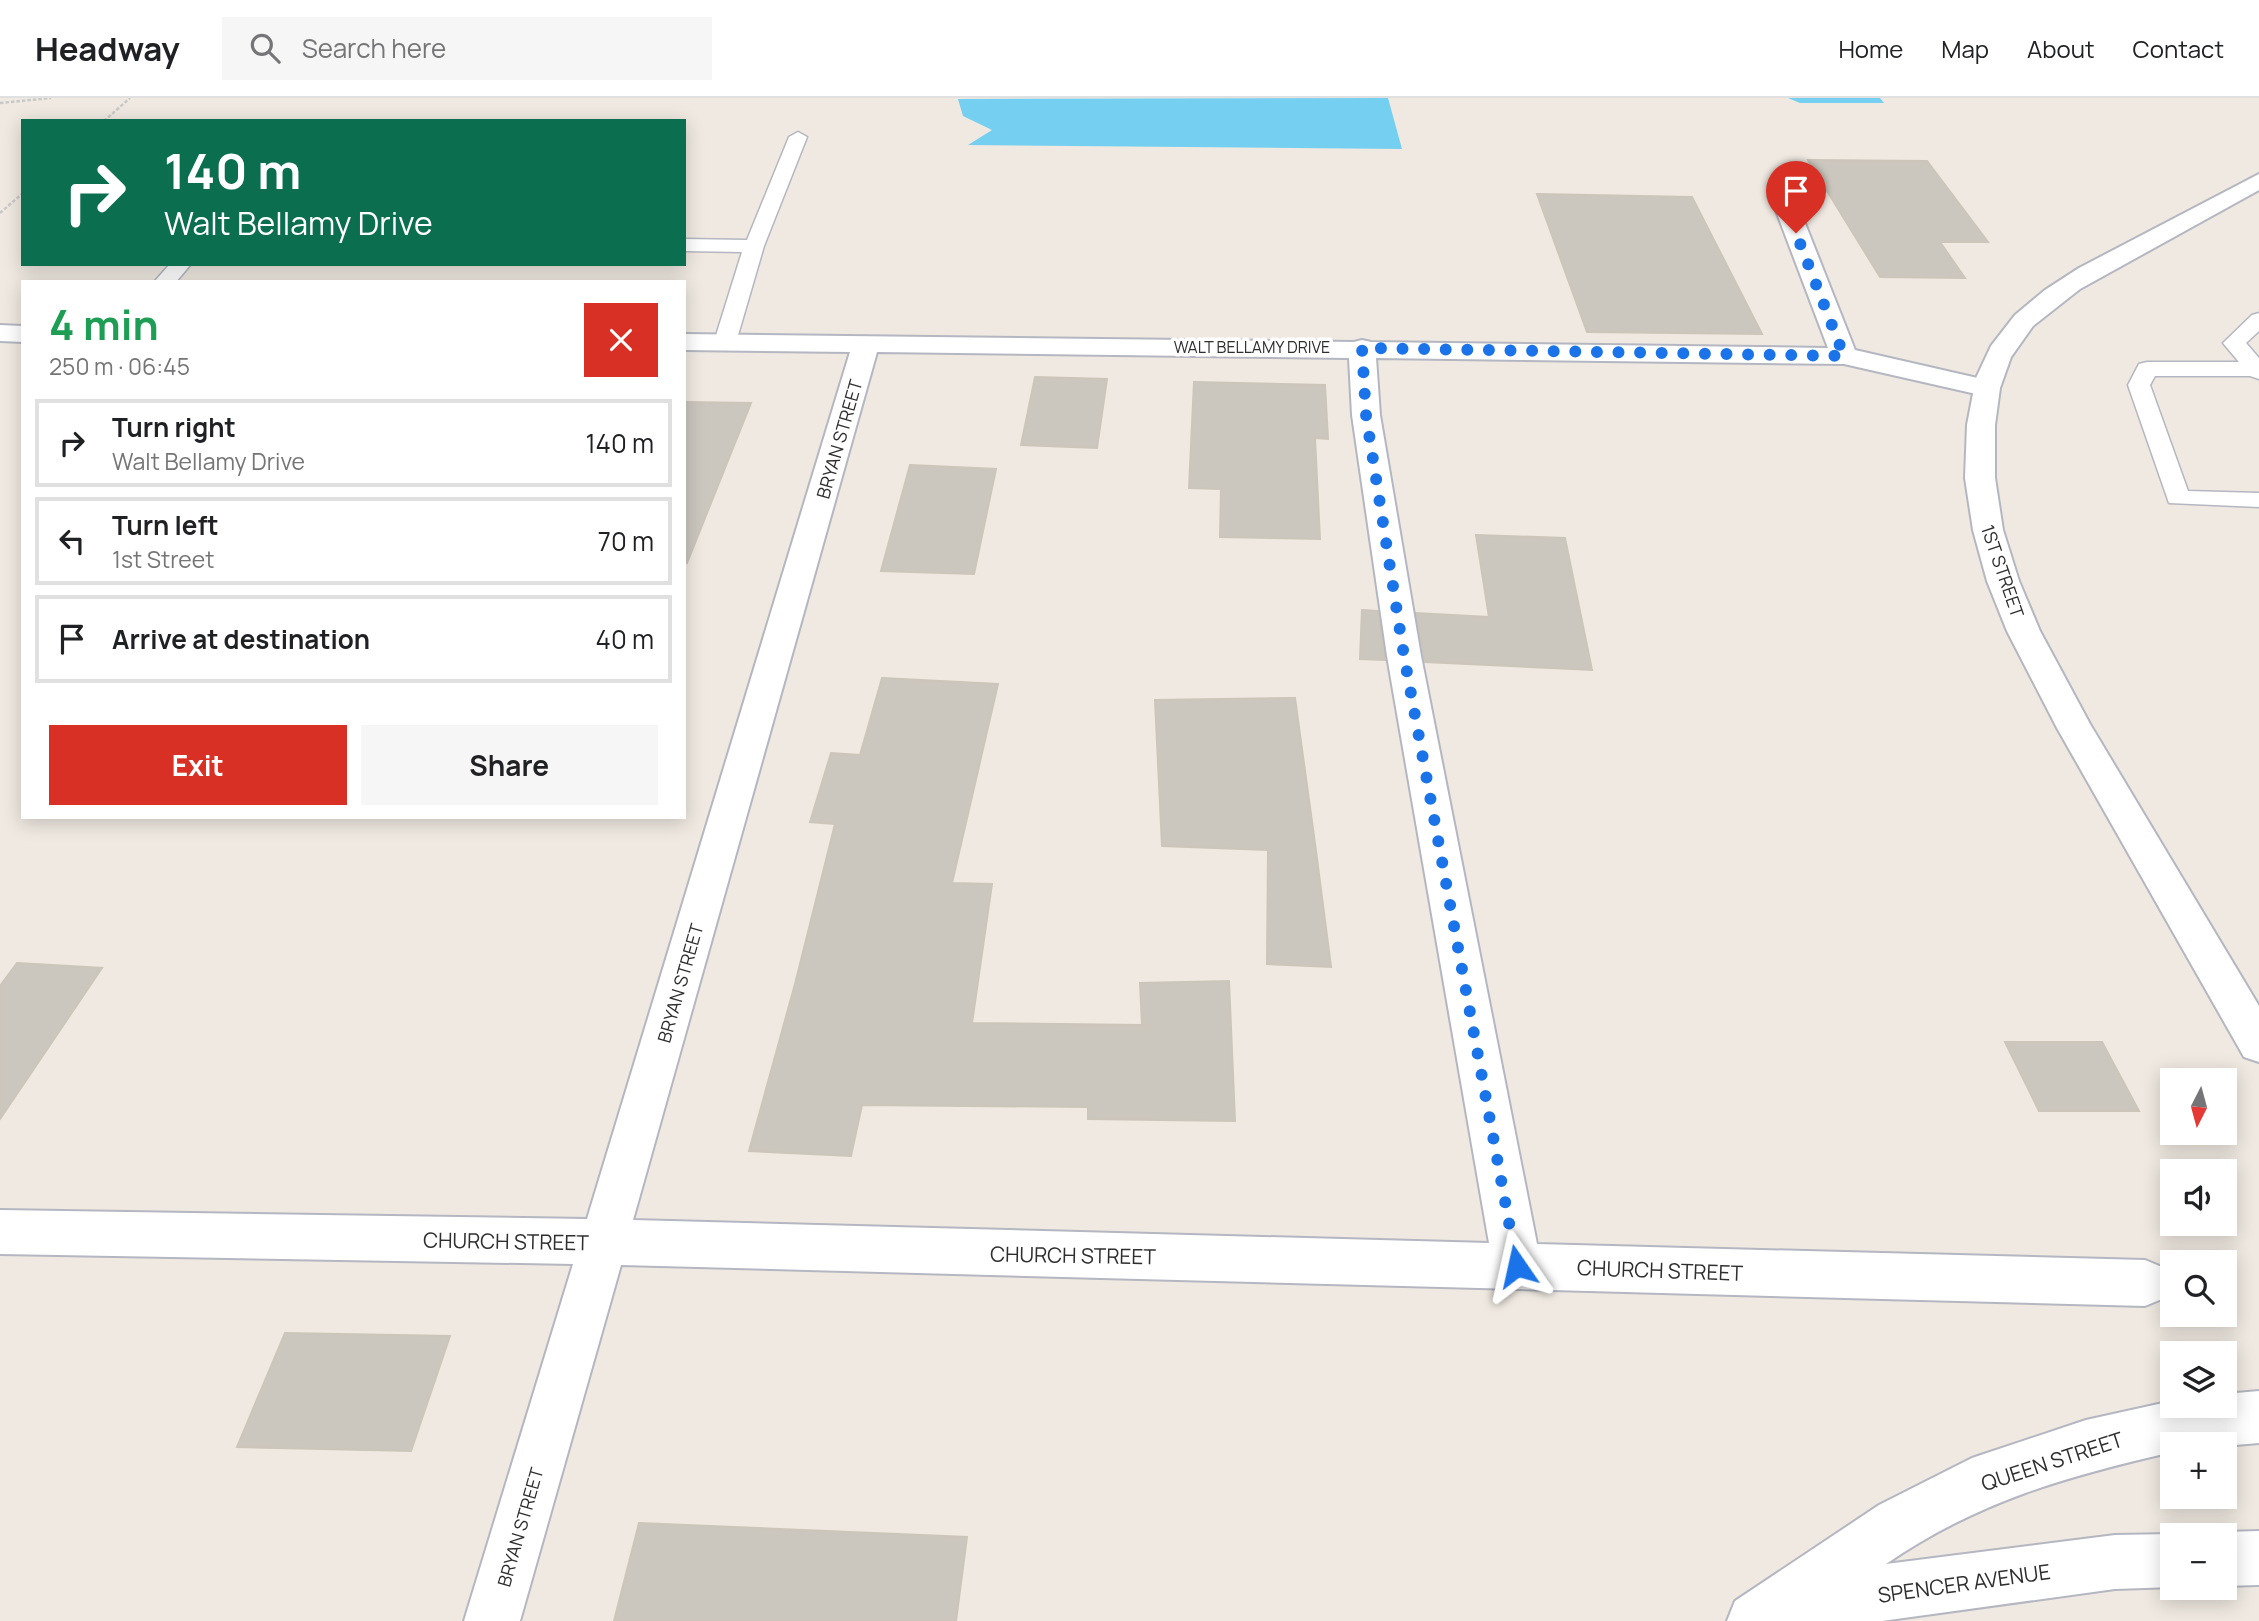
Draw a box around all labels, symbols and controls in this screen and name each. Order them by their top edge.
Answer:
search box [222,17,712,80]
text: Headway [35,26,180,71]
icon: search [246,29,284,67]
text: Search here [302,30,446,66]
text: Home [1838,32,1903,65]
text: Map [1941,32,1989,65]
text: About [2027,32,2095,65]
text: Contact [2133,32,2224,65]
text: 140 m [164,137,301,204]
icon: right [49,147,140,238]
pin [1766,161,1826,233]
icon: arrive [1777,172,1815,210]
text: Walt Bellamy Drive [164,201,433,245]
text: 4 min [49,295,159,353]
button: close [584,303,658,377]
street label: WALT BELLAMY DRIVE [1174,336,1330,358]
text: 250 m · 06:45 [49,350,190,382]
street label: BRYAN STREET [811,376,868,501]
text: Turn right [112,409,236,445]
icon: right [53,424,91,462]
text: 140 m [585,425,654,461]
text: Walt Bellamy Drive [112,445,305,477]
text: Turn left [112,507,219,543]
icon: left [53,522,91,560]
street label: 1ST STREET [1976,522,2030,621]
text: 70 m [598,523,654,559]
text: 1st Street [112,543,214,575]
icon: arrive [53,620,91,658]
text: Arrive at destination [112,621,370,657]
text: 40 m [596,621,654,657]
button: Exit [49,725,347,805]
button: Share [361,725,658,805]
street label: BRYAN STREET [652,920,709,1045]
north arrow [2160,1068,2236,1144]
map controls [2160,1068,2237,1600]
button: sound [2160,1159,2237,1236]
street label: CHURCH STREET [423,1226,590,1256]
position arrow [1480,1229,1554,1303]
street label: CHURCH STREET [990,1240,1157,1270]
button: search [2160,1250,2237,1327]
street label: CHURCH STREET [1577,1253,1744,1287]
button: layers [2160,1341,2237,1418]
street label: QUEEN STREET [1977,1425,2127,1497]
button: + [2160,1432,2237,1509]
street label: BRYAN STREET [492,1464,549,1589]
button: − [2160,1523,2237,1600]
street label: SPENCER AVENUE [1876,1557,2052,1609]

